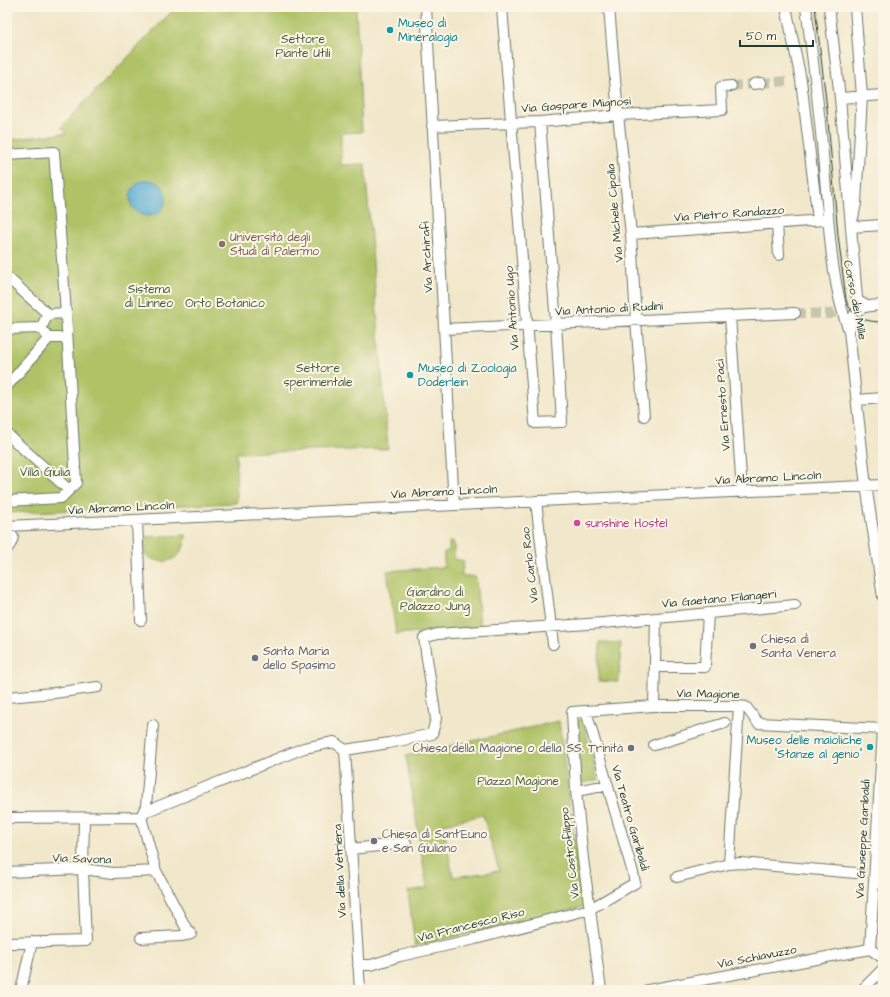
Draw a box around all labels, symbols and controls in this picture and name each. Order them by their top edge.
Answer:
place label: Museo di Mineralogia [398,15,458,47]
scale bar [740,22,813,48]
marker: Museo di Mineralogia [385,25,395,35]
text: 50 m [746,28,777,45]
park label: Settore Piante Utili [276,31,331,62]
street label: Via Gaspare Mignosi [521,93,632,118]
street label: Via Michele Cipolla [602,163,628,263]
street label: Via Pietro Randazzo [673,202,785,226]
street label: Via Archirafi [417,221,437,293]
place label: Università degli Studi di Palermo [230,229,319,260]
marker: Università degli Studi di Palermo [217,239,227,249]
street label: Corso dei Mille [839,259,871,342]
street label: Via Antonio Ugo [501,265,524,351]
park label: Sistema di Linneo [125,281,173,312]
park label: Orto Botanico [185,295,265,312]
street label: Via Antonio di Rudinì [555,298,664,320]
street label: Via Ernesto Paci [711,358,735,452]
park label: Settore sperimentale [284,360,353,391]
place label: Museo di Zoologia Doderlein [418,360,517,391]
marker: Museo di Zoologia Doderlein [405,370,415,380]
park label: Villa Giulia [20,464,70,481]
street label: Via Abramo Lincoln [714,467,822,489]
street label: Via Abramo Lincoln [390,481,498,503]
street label: Via Abramo Lincoln [67,497,175,519]
place label: sunshine Hostel [585,515,668,532]
marker: sunshine Hostel [572,518,582,528]
street label: Via Carlo Rao [517,526,543,604]
park label: Giardino di Palazzo Jung [400,584,470,616]
street label: Via Gaetano Filangeri [661,586,777,613]
place label: Chiesa di Santa Venera [761,631,836,662]
marker: Chiesa di Santa Venera [748,641,758,651]
place label: Santa Maria dello Spasimo [263,643,336,674]
marker: Santa Maria dello Spasimo [250,653,260,663]
street label: Via Magione [676,685,740,704]
place label: Museo delle maioliche "Stanze al genio" [746,732,863,764]
place label: Chiesa della Magione o della SS. Trinità [412,740,623,758]
marker: Museo delle maioliche "Stanze al genio" [865,742,875,752]
marker: Chiesa della Magione o della SS. Trinità [626,743,636,753]
street label: Via Teatro Garibaldi [607,763,653,873]
park label: Piazza Magione [477,773,559,791]
street label: Via Giuseppe Garibaldi [851,779,875,899]
street label: Via Castrofilippo [556,806,584,900]
street label: Via della Vetriera [329,824,351,918]
place label: Chiesa di Sant'Euno e San Giuliano [382,826,487,857]
marker: Chiesa di Sant'Euno e San Giuliano [369,836,379,846]
street label: Via Savona [52,849,112,869]
street label: Via Francesco Riso [416,903,527,947]
street label: Via Schiavuzzo [716,941,798,973]

